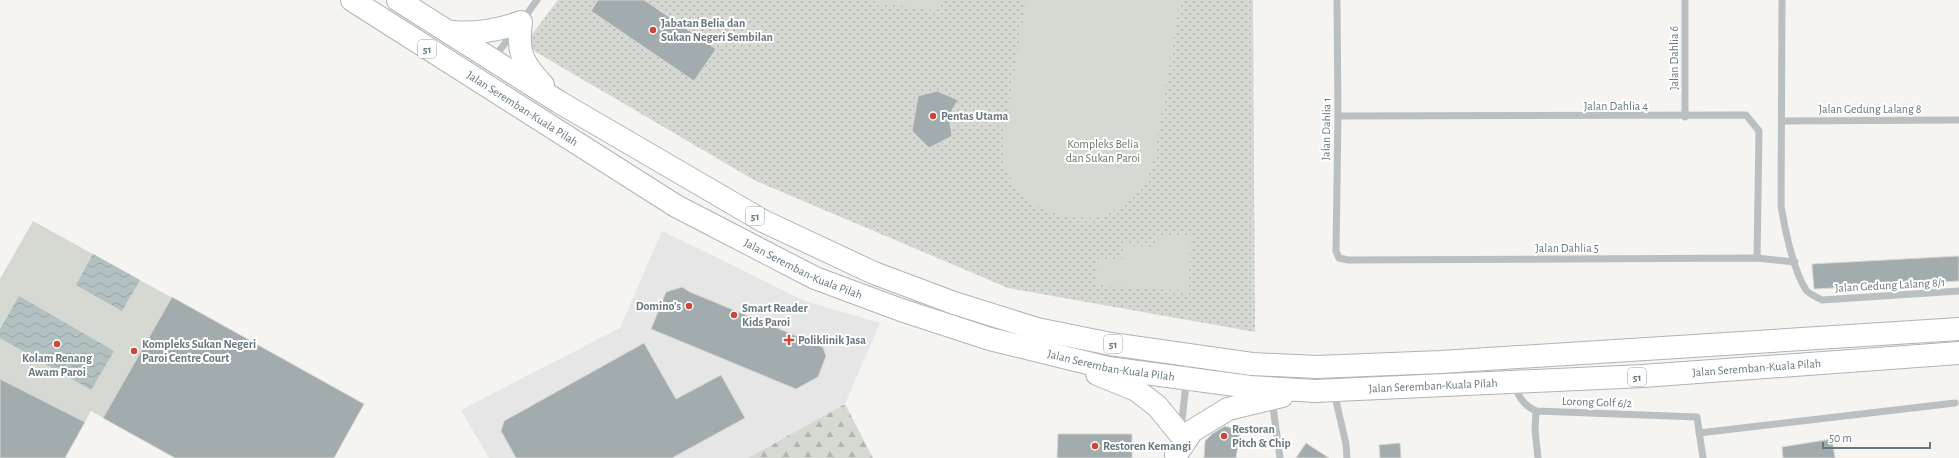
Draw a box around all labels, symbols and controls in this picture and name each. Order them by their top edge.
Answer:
place label: Jabatan Belia dan Sukan Negeri Sembilan [661,17,773,43]
marker: Jabatan Belia dan Sukan Negeri Sembilan [648,25,658,35]
street label: Jalan Dahlia 6 [1668,26,1680,90]
road number: 51 [418,40,436,58]
street label: Jalan Seremban-Kuala Pilah [465,69,580,148]
street label: Jalan Dahlia 1 [1319,98,1333,160]
street label: Jalan Dahlia 4 [1584,100,1648,112]
street label: Jalan Gedung Lalang 8 [1819,103,1922,115]
place label: Pentas Utama [941,110,1009,122]
marker: Pentas Utama [928,111,938,121]
park label: Kompleks Belia dan Sukan Paroi [1066,138,1140,164]
road number: 51 [746,207,764,225]
street label: Jalan Seremban-Kuala Pilah [742,236,864,301]
street label: Jalan Dahlia 5 [1535,242,1599,254]
street label: Jalan Gedung Lalang 8/1 [1835,276,1945,294]
place label: Domino's [636,300,681,312]
marker: Domino's [684,301,694,311]
place label: Smart Reader Kids Paroi [742,302,808,328]
marker: Smart Reader Kids Paroi [729,310,739,320]
marker: Poliklinik Jasa [783,334,795,346]
place label: Poliklinik Jasa [798,334,866,346]
road number: 51 [1104,335,1122,353]
place label: Kompleks Sukan Negeri Paroi Centre Court [142,338,256,364]
marker: Kolam Renang Awam Paroi [52,339,62,349]
marker: Kompleks Sukan Negeri Paroi Centre Court [129,346,139,356]
street label: Jalan Seremban-Kuala Pilah [1046,347,1175,383]
place label: Kolam Renang Awam Paroi [22,352,93,378]
street label: Jalan Seremban-Kuala Pilah [1692,357,1821,378]
road number: 51 [1628,368,1646,386]
street label: Jalan Seremban-Kuala Pilah [1368,377,1498,395]
street label: Lorong Golf 6/2 [1562,395,1633,409]
place label: Restoran Pitch & Chip [1232,423,1291,449]
scale bar [1823,424,1930,450]
marker: Restoran Pitch & Chip [1219,431,1229,441]
text: 50 m [1829,432,1852,444]
place label: Restoren Kemangi [1103,440,1191,452]
marker: Restoren Kemangi [1090,441,1100,451]

